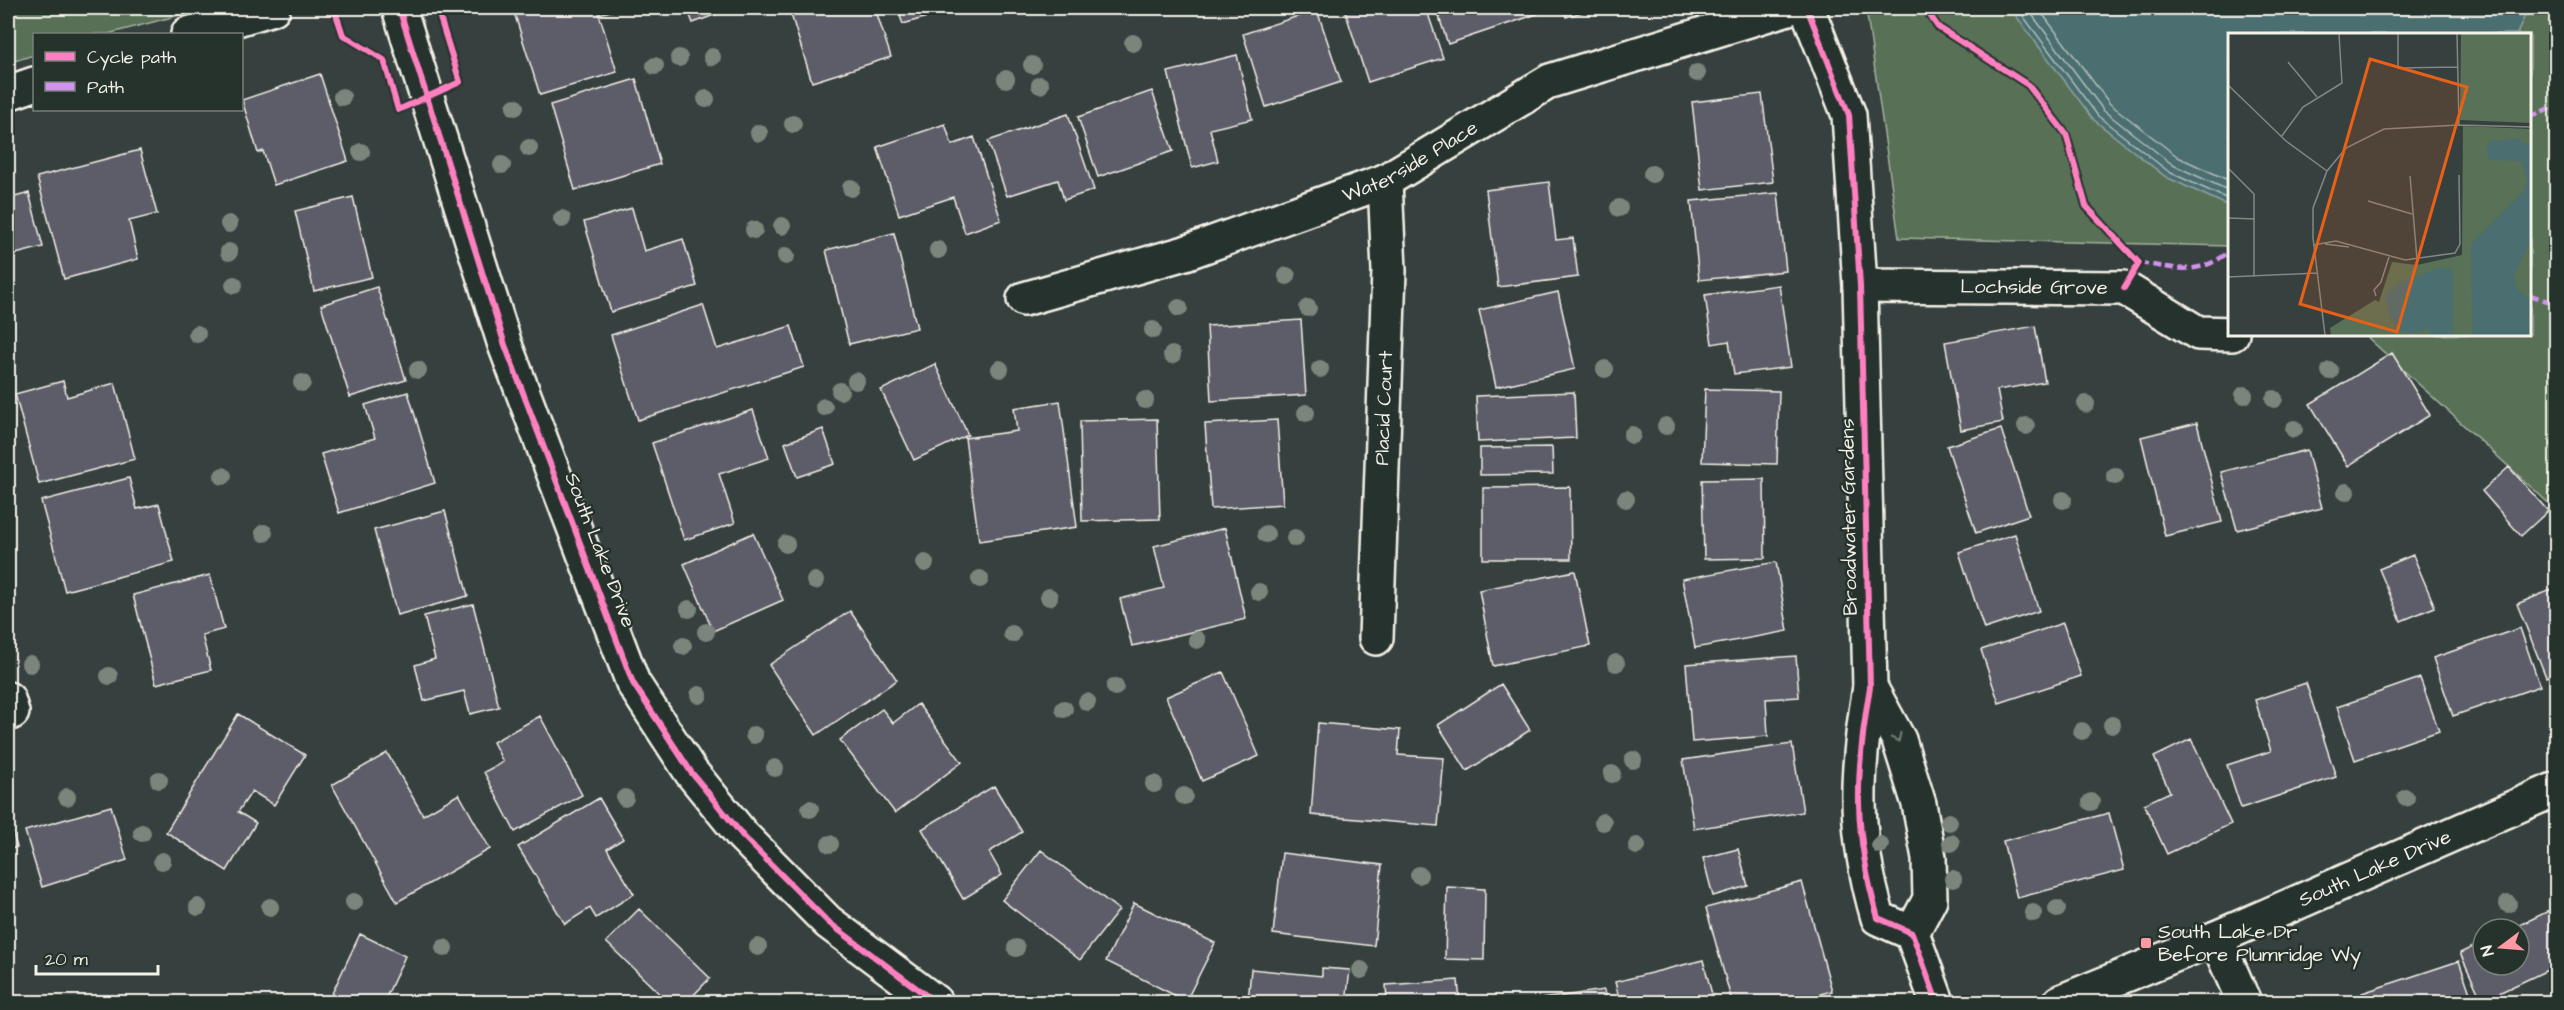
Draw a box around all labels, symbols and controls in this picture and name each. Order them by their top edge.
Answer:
legend [33,33,243,111]
inset map [2228,33,2531,336]
text: Cycle path [87,45,176,71]
text: Path [87,75,124,100]
street label: Waterside Place [1338,114,1483,209]
street label: Lochside Grove [1960,273,2108,302]
street label: Placid Court [1368,350,1400,466]
street label: Broadwater Gardens [1833,418,1865,616]
street label: South Lake Drive [558,469,642,632]
one-way arrow [1890,732,1902,743]
street label: South Lake Drive [2294,823,2456,914]
north arrow [2471,917,2531,977]
place label: South Lake Dr Before Plumridge Wy [2158,918,2361,970]
marker: South Lake Dr Before Plumridge Wy [2139,936,2153,950]
scale bar [36,938,158,976]
text: N [2476,943,2499,959]
text: 20 m [45,947,88,972]

